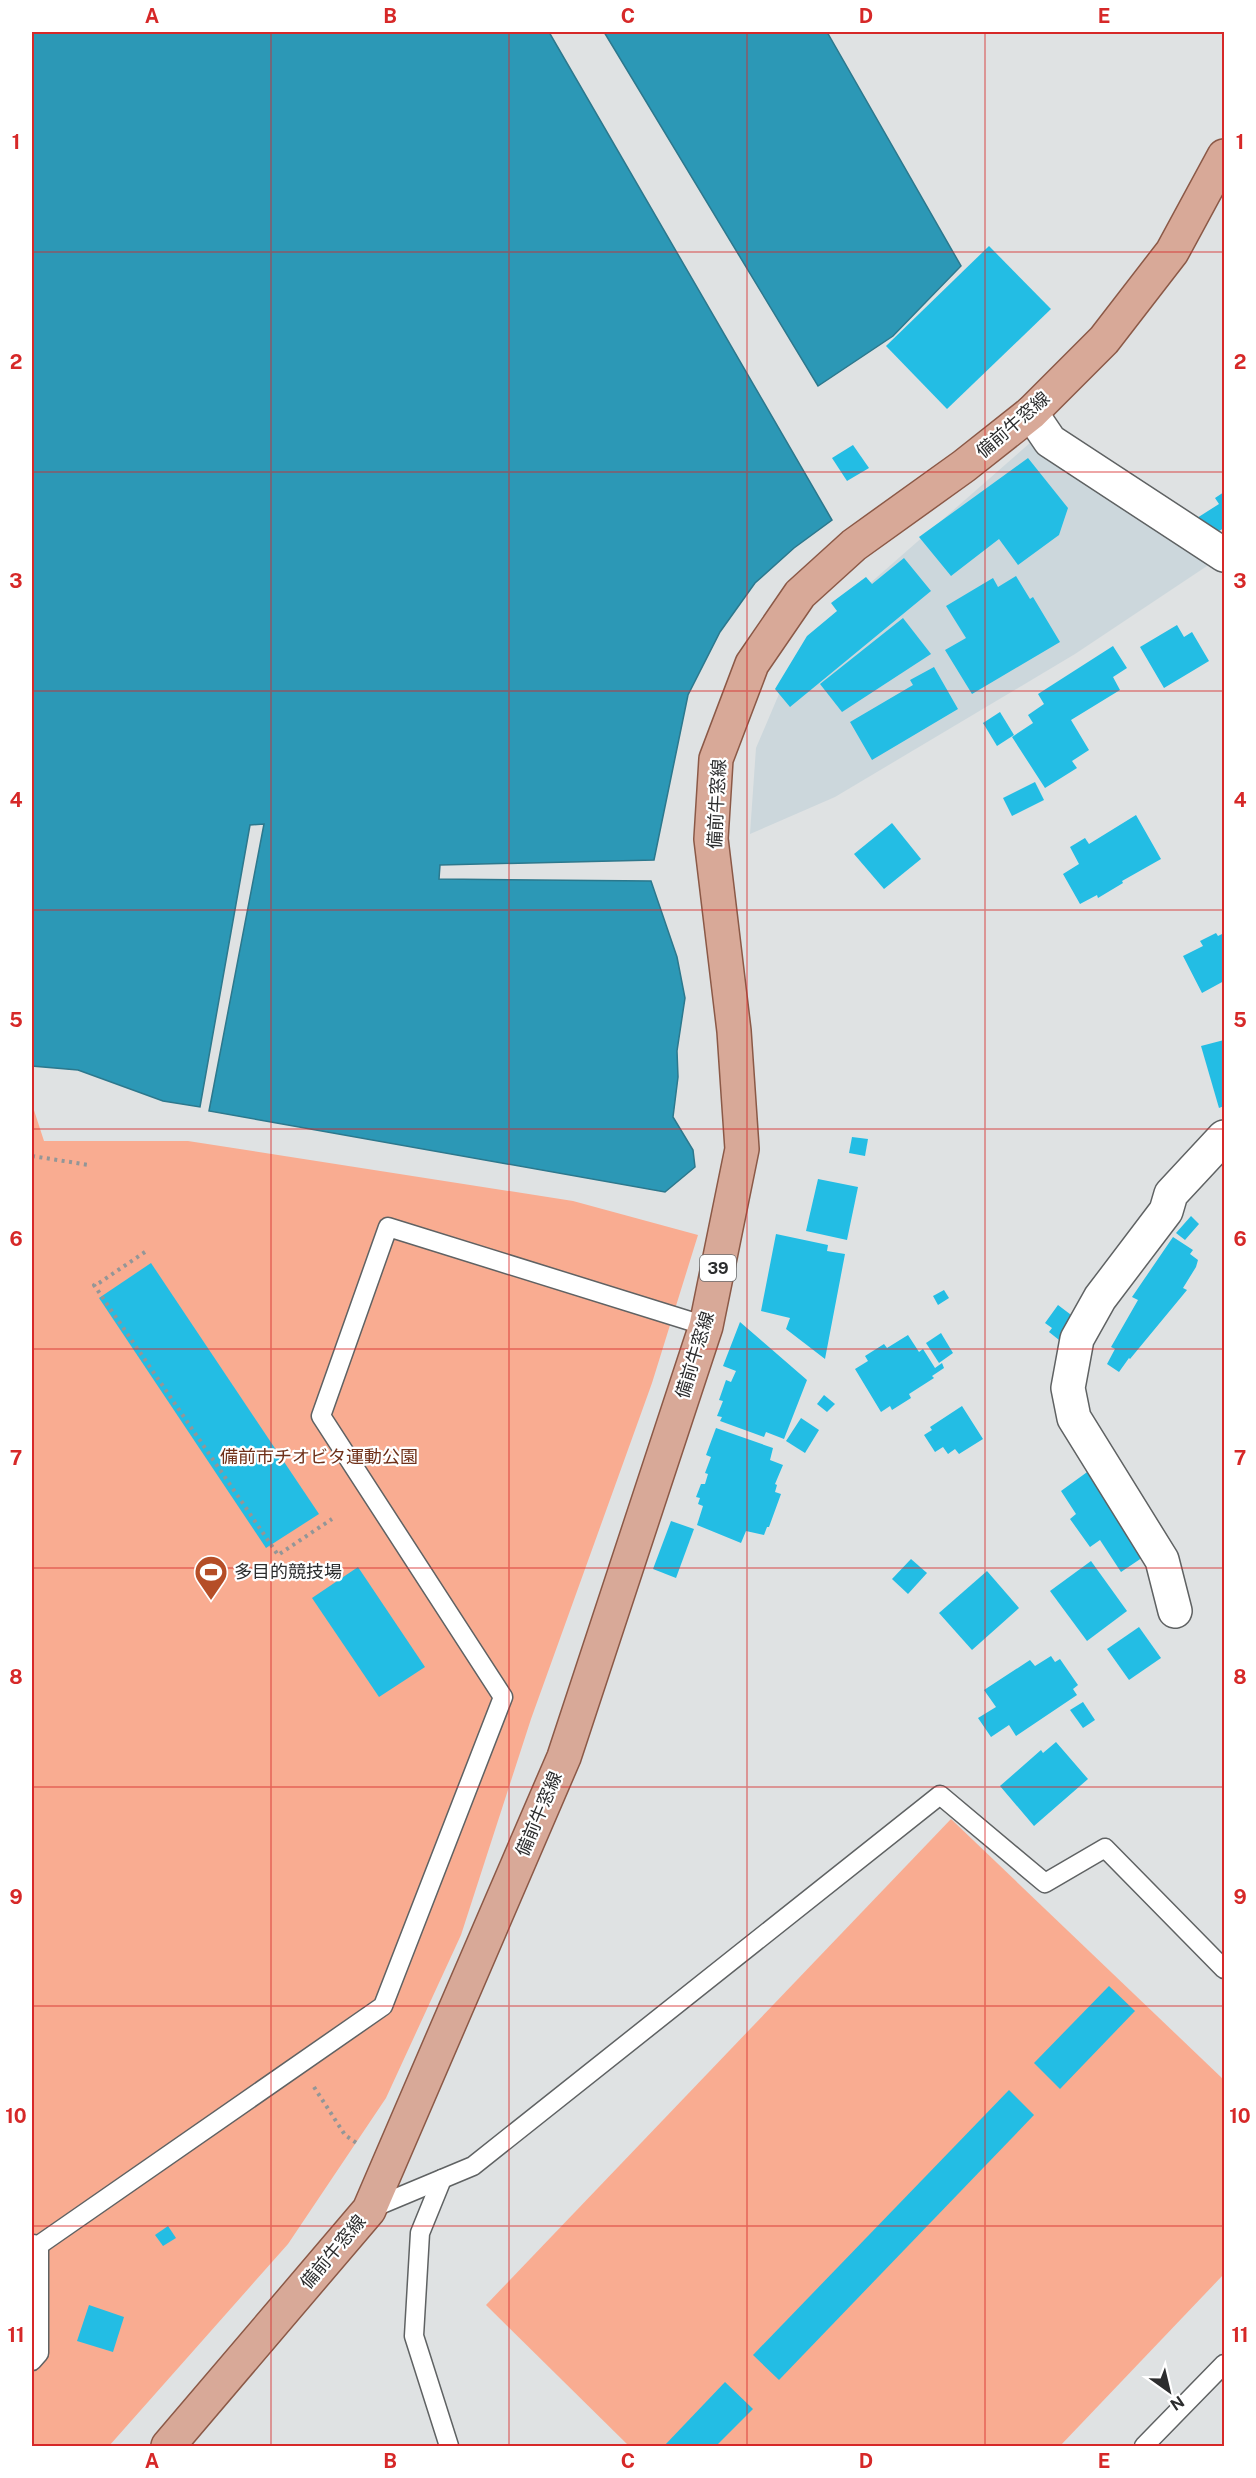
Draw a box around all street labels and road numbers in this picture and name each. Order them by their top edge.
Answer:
street label: 備前牛窓線 [972,387,1054,462]
street label: 備前牛窓線 [704,758,729,849]
road number: 39 [700,1255,736,1281]
street label: 備前牛窓線 [671,1309,718,1401]
street label: 備前牛窓線 [511,1768,566,1859]
street label: 備前牛窓線 [296,2210,370,2293]

